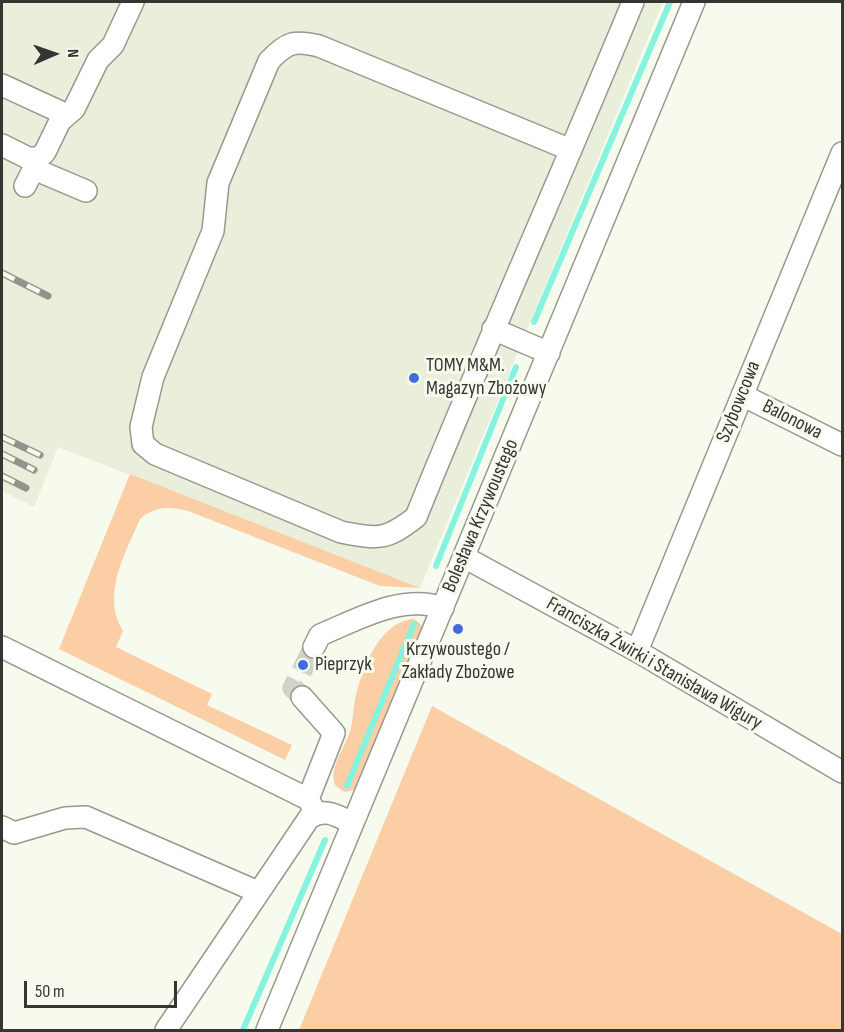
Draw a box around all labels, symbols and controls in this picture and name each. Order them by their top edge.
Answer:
north arrow [24,24,84,84]
text: N [63,49,82,58]
place label: TOMY M&M. Magazyn Zbożowy [426,354,547,401]
street label: Szybowcowa [712,358,766,446]
marker: TOMY M&M. Magazyn Zbożowy [407,371,421,385]
street label: Balonowa [758,395,826,445]
street label: Bolesława Krzywoustego [438,436,524,596]
street label: Franciszka Żwirki i Stanisława Wigury [542,592,766,736]
marker: Krzywoustego / Zakłady Zbożowe [451,622,465,636]
place label: Krzywoustego / Zakłady Zbożowe [401,638,515,685]
place label: Pieprzyk [315,653,372,677]
marker: Pieprzyk [296,658,310,672]
scale bar [27,969,180,1007]
text: 50 m [35,981,65,1002]

